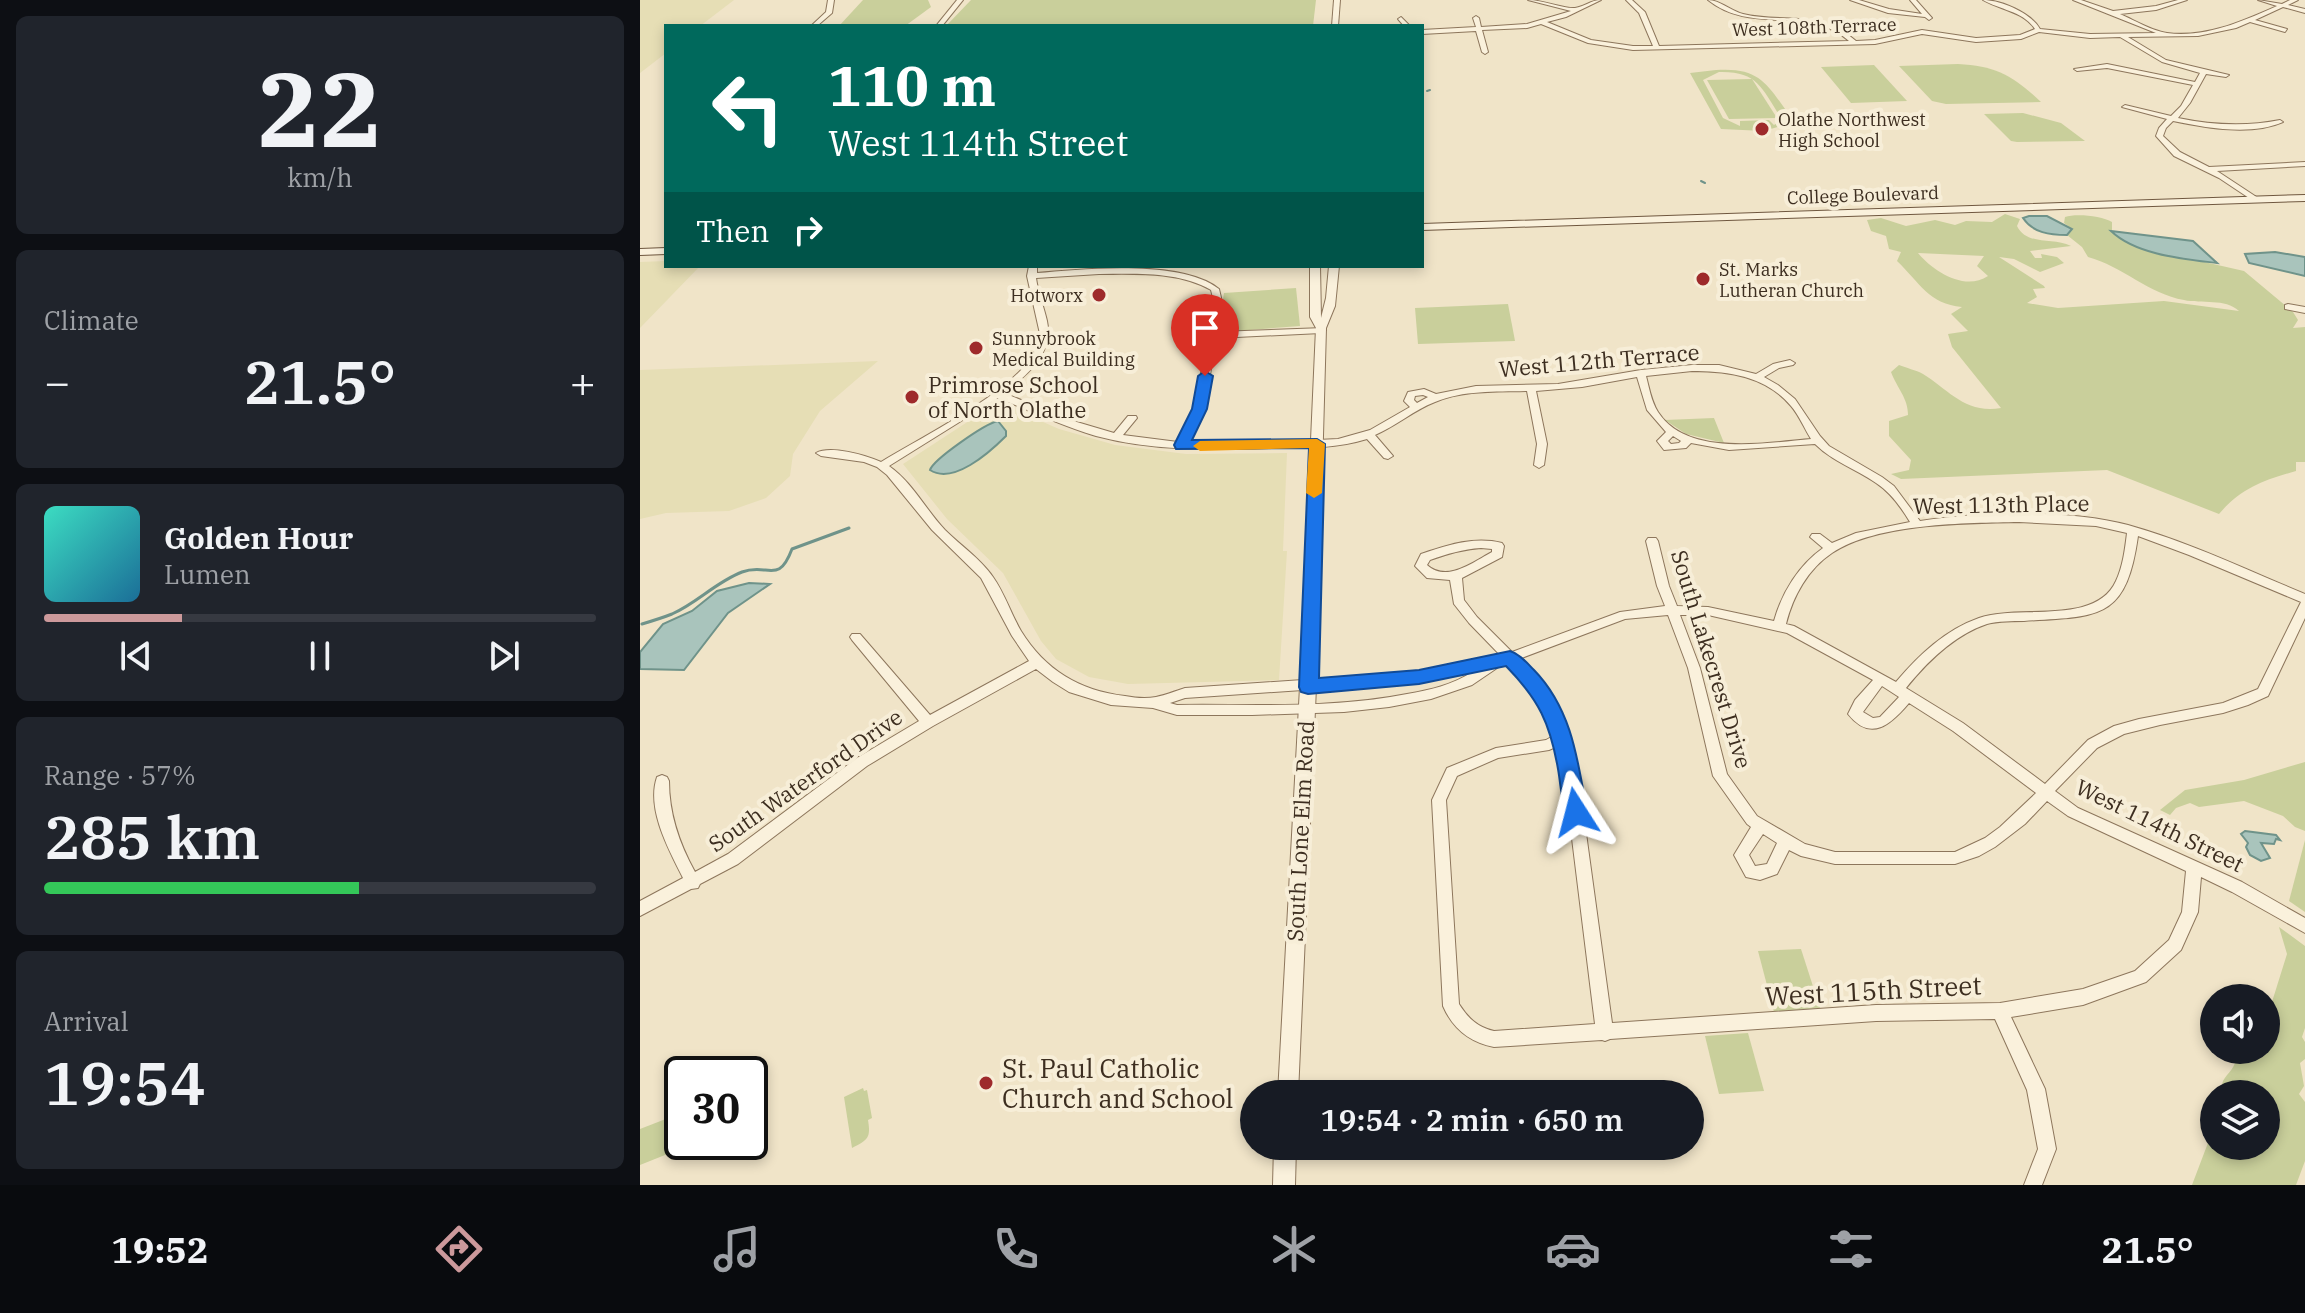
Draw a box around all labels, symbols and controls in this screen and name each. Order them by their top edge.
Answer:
street label: West 108th Terrace [1731,13,1897,41]
text: 22 [258,40,382,176]
text: 110 m [828,49,996,121]
icon: left [696,56,800,160]
place label: Olathe Northwest High School [1778,108,1926,152]
text: West 114th Street [828,119,1128,166]
marker: Olathe Northwest High School [1753,120,1771,138]
text: km/h [287,160,353,194]
street label: College Boulevard [1787,181,1939,209]
icon: right [786,208,830,252]
text: Then [696,211,770,250]
place label: St. Marks Lutheran Church [1719,258,1864,302]
marker: St. Marks Lutheran Church [1694,270,1712,288]
place label: Hotworx [1010,284,1083,307]
marker: Hotworx [1090,286,1108,304]
pin [1171,294,1239,376]
text: Climate [44,303,139,337]
icon: arrive [1183,306,1227,350]
place label: Sunnybrook Medical Building [992,327,1135,371]
street label: West 112th Terrace [1497,337,1701,383]
marker: Sunnybrook Medical Building [967,339,985,357]
text: 21.5° [244,342,396,421]
text: − [44,353,70,410]
text: + [570,353,596,410]
place label: Primrose School of North Olathe [928,370,1099,424]
marker: Primrose School of North Olathe [903,388,921,406]
street label: West 113th Place [1912,488,2090,520]
text: Golden Hour [164,518,353,557]
street label: South Lakecrest Drive [1665,546,1759,772]
text: Lumen [164,557,251,591]
icon: previous [114,634,158,678]
icon: pause [298,634,342,678]
icon: next [482,634,526,678]
street label: South Waterford Drive [702,702,908,858]
street label: South Lone Elm Road [1280,720,1320,942]
text: Range · 57% [44,758,196,792]
position arrow [1534,770,1618,854]
street label: West 114th Street [2071,772,2249,878]
text: 285 km [44,797,260,876]
street label: West 115th Street [1764,967,1982,1013]
map controls [2200,984,2280,1160]
button: sound [2200,984,2280,1064]
text: Arrival [44,1004,129,1038]
text: 19:54 [44,1043,206,1122]
place label: St. Paul Catholic Church and School [1002,1051,1233,1115]
speed limit sign: 30 [664,1056,768,1160]
marker: St. Paul Catholic Church and School [977,1074,995,1092]
button: layers [2200,1080,2280,1160]
text: 19:54 · 2 min · 650 m [1321,1100,1623,1139]
icon: directions [431,1221,487,1277]
icon: music [709,1221,765,1277]
icon: phone [988,1221,1044,1277]
icon: climate [1266,1221,1322,1277]
icon: car [1545,1221,1601,1277]
icon: filters [1823,1221,1879,1277]
text: 19:52 [111,1226,209,1273]
text: 21.5° [2102,1226,2194,1273]

